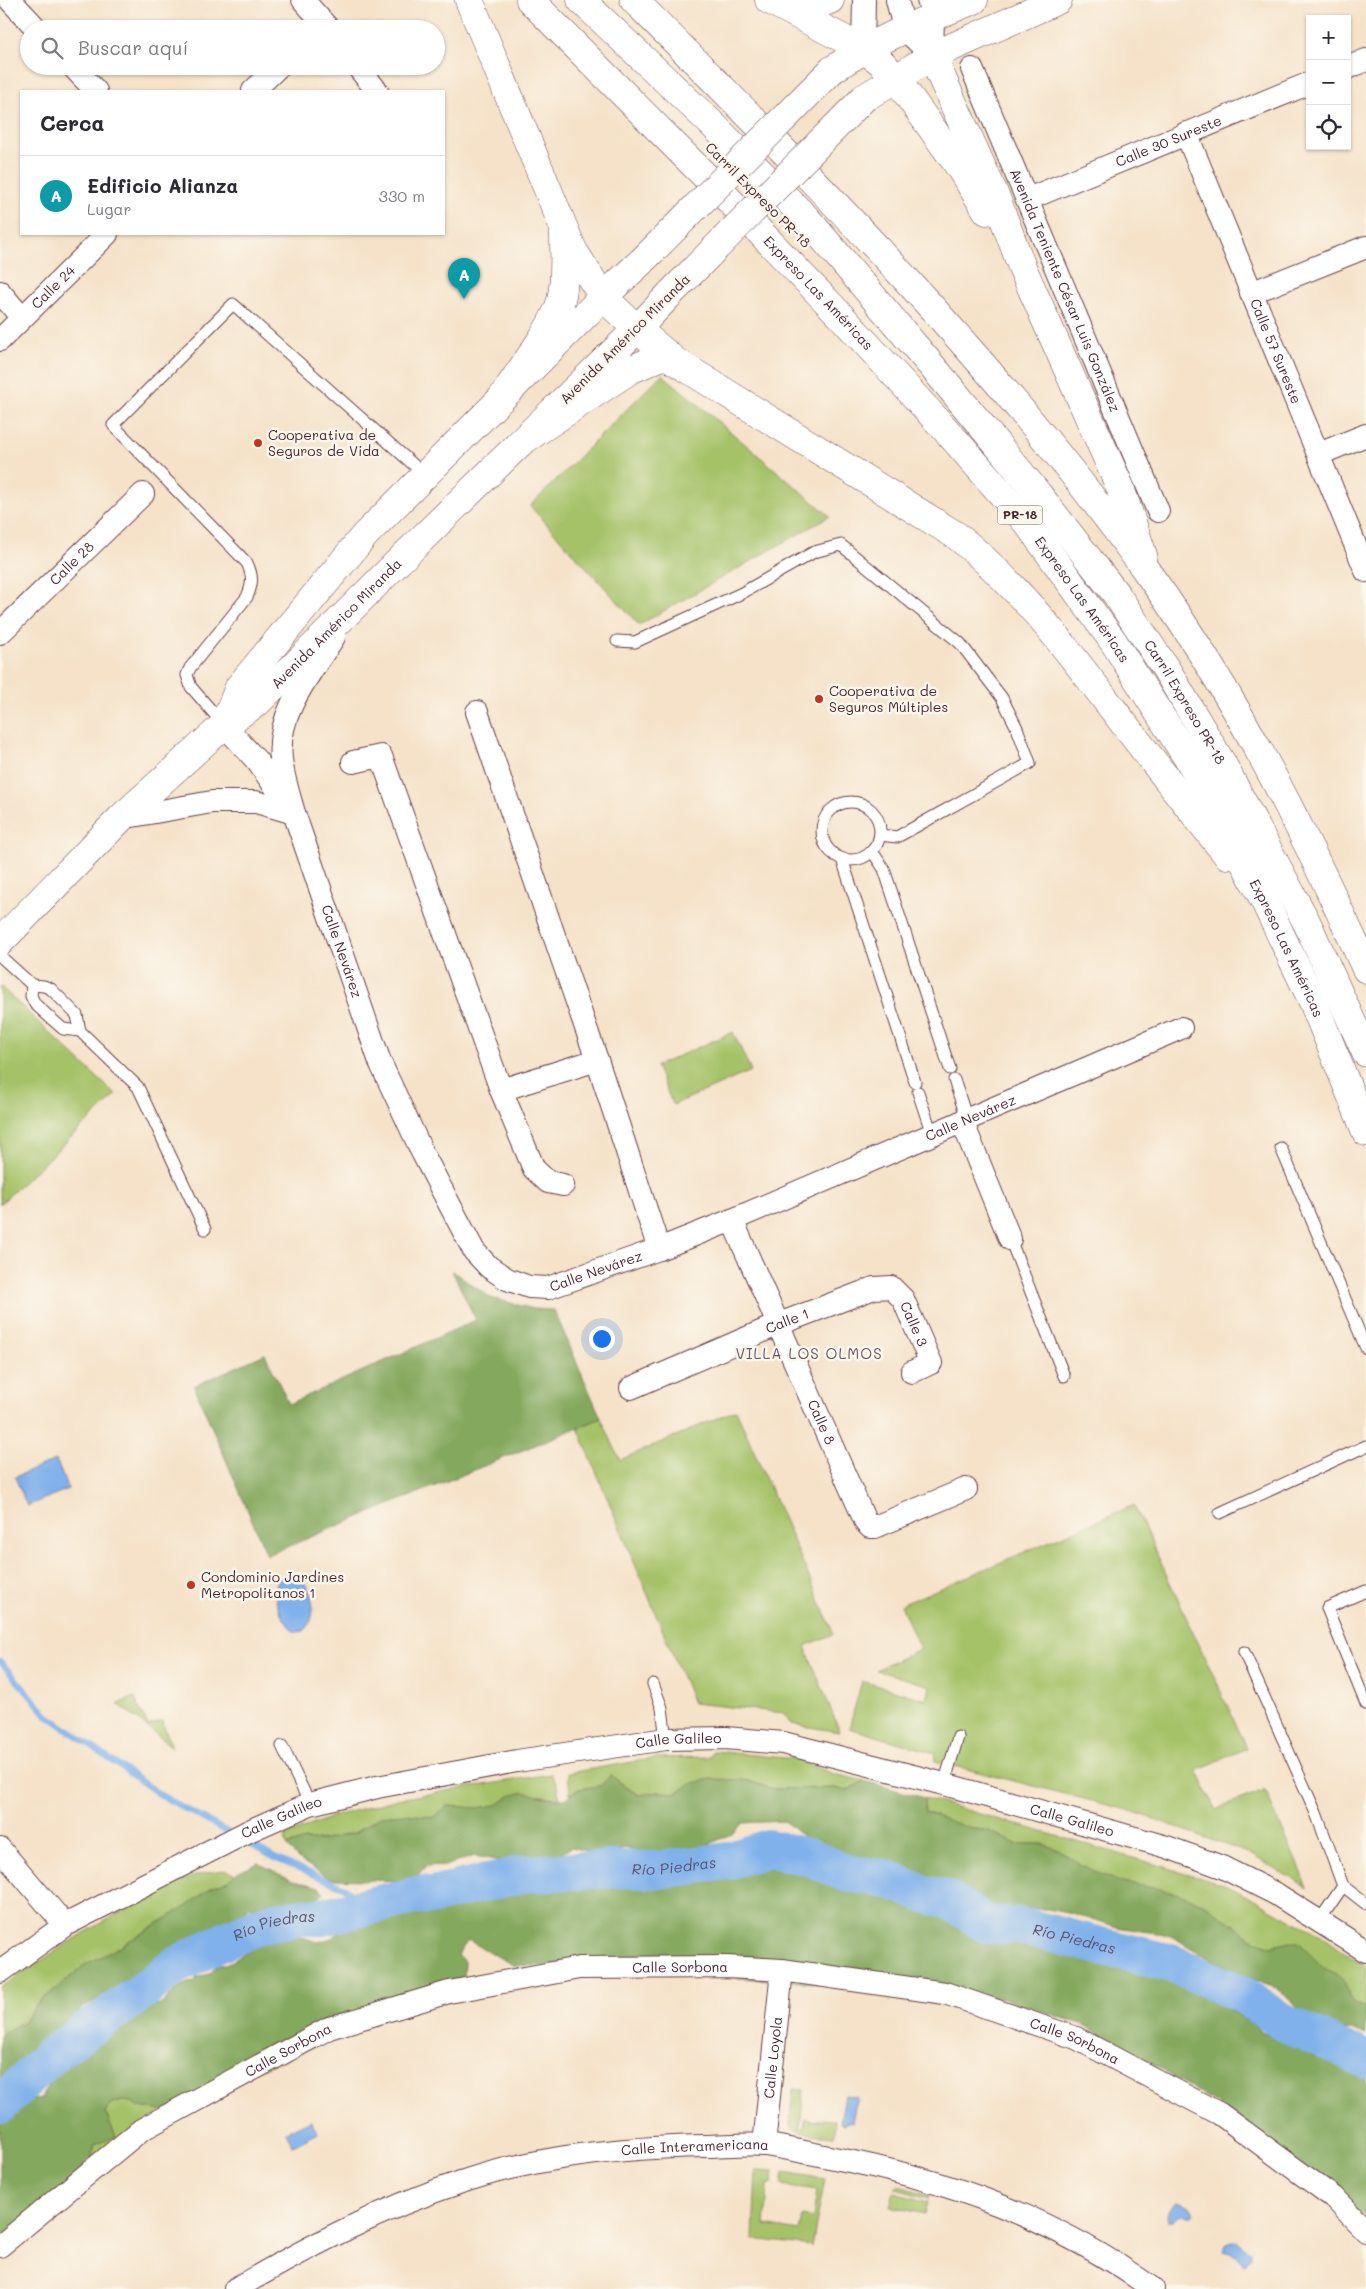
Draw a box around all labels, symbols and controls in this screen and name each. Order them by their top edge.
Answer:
map controls [1306,15,1351,150]
button: + [1306,15,1351,60]
search box [20,20,445,75]
icon: search [38,34,66,62]
text: Buscar aquí [78,35,188,60]
button: − [1306,60,1351,105]
button: locate [1306,105,1351,150]
text: Cerca [40,109,105,136]
street label: Calle 30 Sureste [1112,110,1224,171]
street label: Carril Expreso PR-18 [701,138,815,252]
street label: Avenida Teniente César Luis González [1006,165,1125,415]
text: Edificio Alianza [87,173,238,198]
text: A [50,185,62,206]
text: 330 m [379,185,425,206]
text: Lugar [87,198,131,219]
street label: Expreso Las Américas [760,231,878,354]
pin: A [448,258,480,299]
street label: Calle 24 [27,260,80,313]
street label: Avenida Américo Miranda [555,269,694,408]
street label: Calle 57 Sureste [1246,296,1306,407]
place label: Cooperativa de Seguros de Vida [268,425,380,460]
marker: Cooperativa de Seguros de Vida [252,437,264,449]
road number: PR-18 [998,506,1042,524]
street label: Expreso Las Américas [1031,532,1134,666]
street label: Calle 28 [45,537,98,589]
street label: Avenida Américo Miranda [267,554,405,693]
street label: Carril Expreso PR-18 [1140,636,1230,768]
place label: Cooperativa de Seguros Múltiples [829,681,948,716]
marker: Cooperativa de Seguros Múltiples [813,693,825,705]
street label: Expreso Las Américas [1246,876,1328,1020]
street label: Calle Nevárez [317,902,367,1000]
street label: Calle Nevárez [922,1090,1019,1145]
street label: Calle Nevárez [547,1246,645,1296]
street label: Calle 3 [896,1298,932,1349]
street label: Calle 1 [762,1304,812,1338]
your location [589,1326,615,1352]
district label: VILLA LOS OLMOS [735,1343,883,1363]
street label: Calle 8 [804,1396,840,1447]
place label: Condominio Jardines Metropolitanos 1 [201,1567,344,1602]
marker: Condominio Jardines Metropolitanos 1 [185,1579,197,1591]
street label: Calle Galileo [634,1728,722,1752]
street label: Calle Galileo [237,1791,323,1843]
street label: Calle Galileo [1028,1799,1116,1841]
water label: Río Piedras [631,1852,717,1879]
water label: Río Piedras [229,1906,315,1945]
water label: Río Piedras [1031,1918,1118,1958]
street label: Calle Sorbona [632,1957,728,1977]
street label: Calle Sorbona [1028,2013,1123,2068]
street label: Calle Loyola [759,2015,786,2099]
street label: Calle Sorbona [241,2019,335,2081]
street label: Calle Interamericana [620,2134,770,2159]

